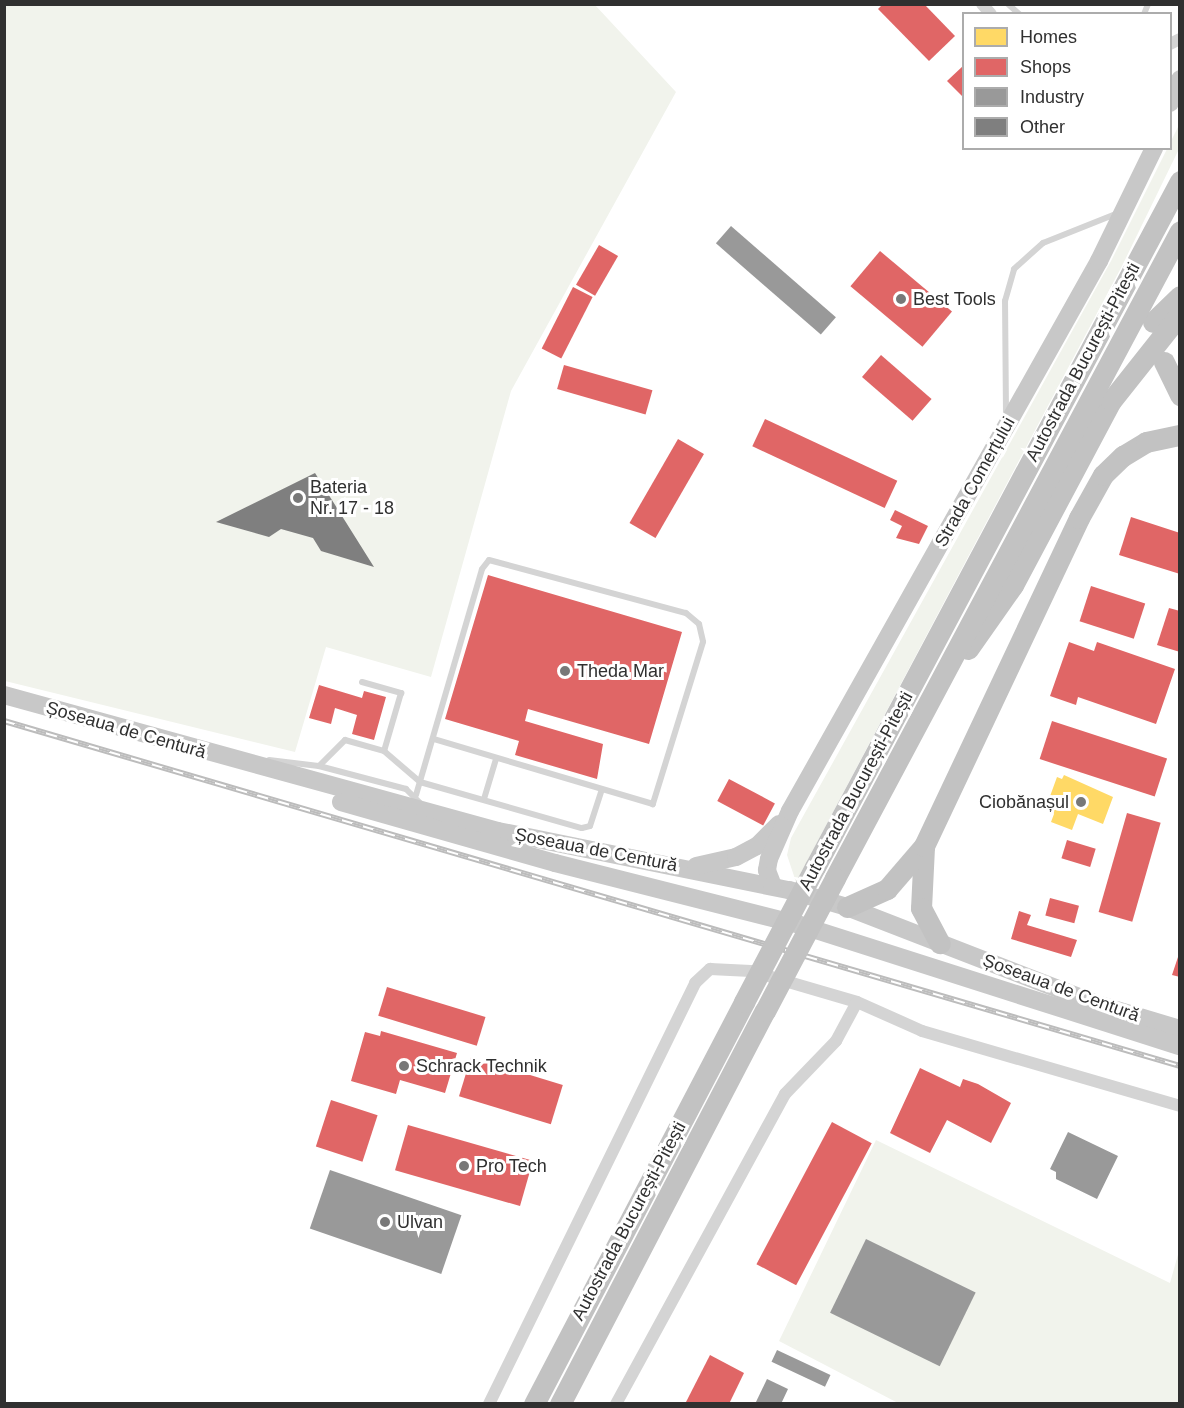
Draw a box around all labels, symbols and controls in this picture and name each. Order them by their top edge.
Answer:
legend [962,12,1172,150]
text: Homes [1020,27,1077,47]
text: Shops [1020,57,1071,77]
text: Industry [1020,87,1084,107]
text: Other [1020,117,1065,137]
street label: Autostrada București-Pitești [1021,259,1145,465]
place label: Best Tools [913,288,996,310]
marker: Best Tools [894,292,908,306]
street label: Strada Comerțului [930,413,1020,551]
place label: Bateria Nr. 17 - 18 [310,477,394,520]
marker: Bateria Nr. 17 - 18 [291,491,305,505]
place label: Theda Mar [577,660,664,682]
marker: Theda Mar [558,664,572,678]
street label: Autostrada București-Pitești [794,688,918,894]
street label: Șoseaua de Centură [44,697,208,763]
place label: Ciobănașul [979,791,1069,813]
marker: Ciobănașul [1074,795,1088,809]
street label: Șoseaua de Centură [513,824,679,876]
street label: Șoseaua de Centură [980,950,1142,1026]
place label: Schrack Technik [416,1055,547,1077]
marker: Schrack Technik [397,1059,411,1073]
street label: Autostrada București-Pitești [567,1118,691,1324]
place label: Pro Tech [476,1155,547,1177]
marker: Pro Tech [457,1159,471,1173]
place label: Ulvan [397,1211,443,1233]
marker: Ulvan [378,1215,392,1229]

